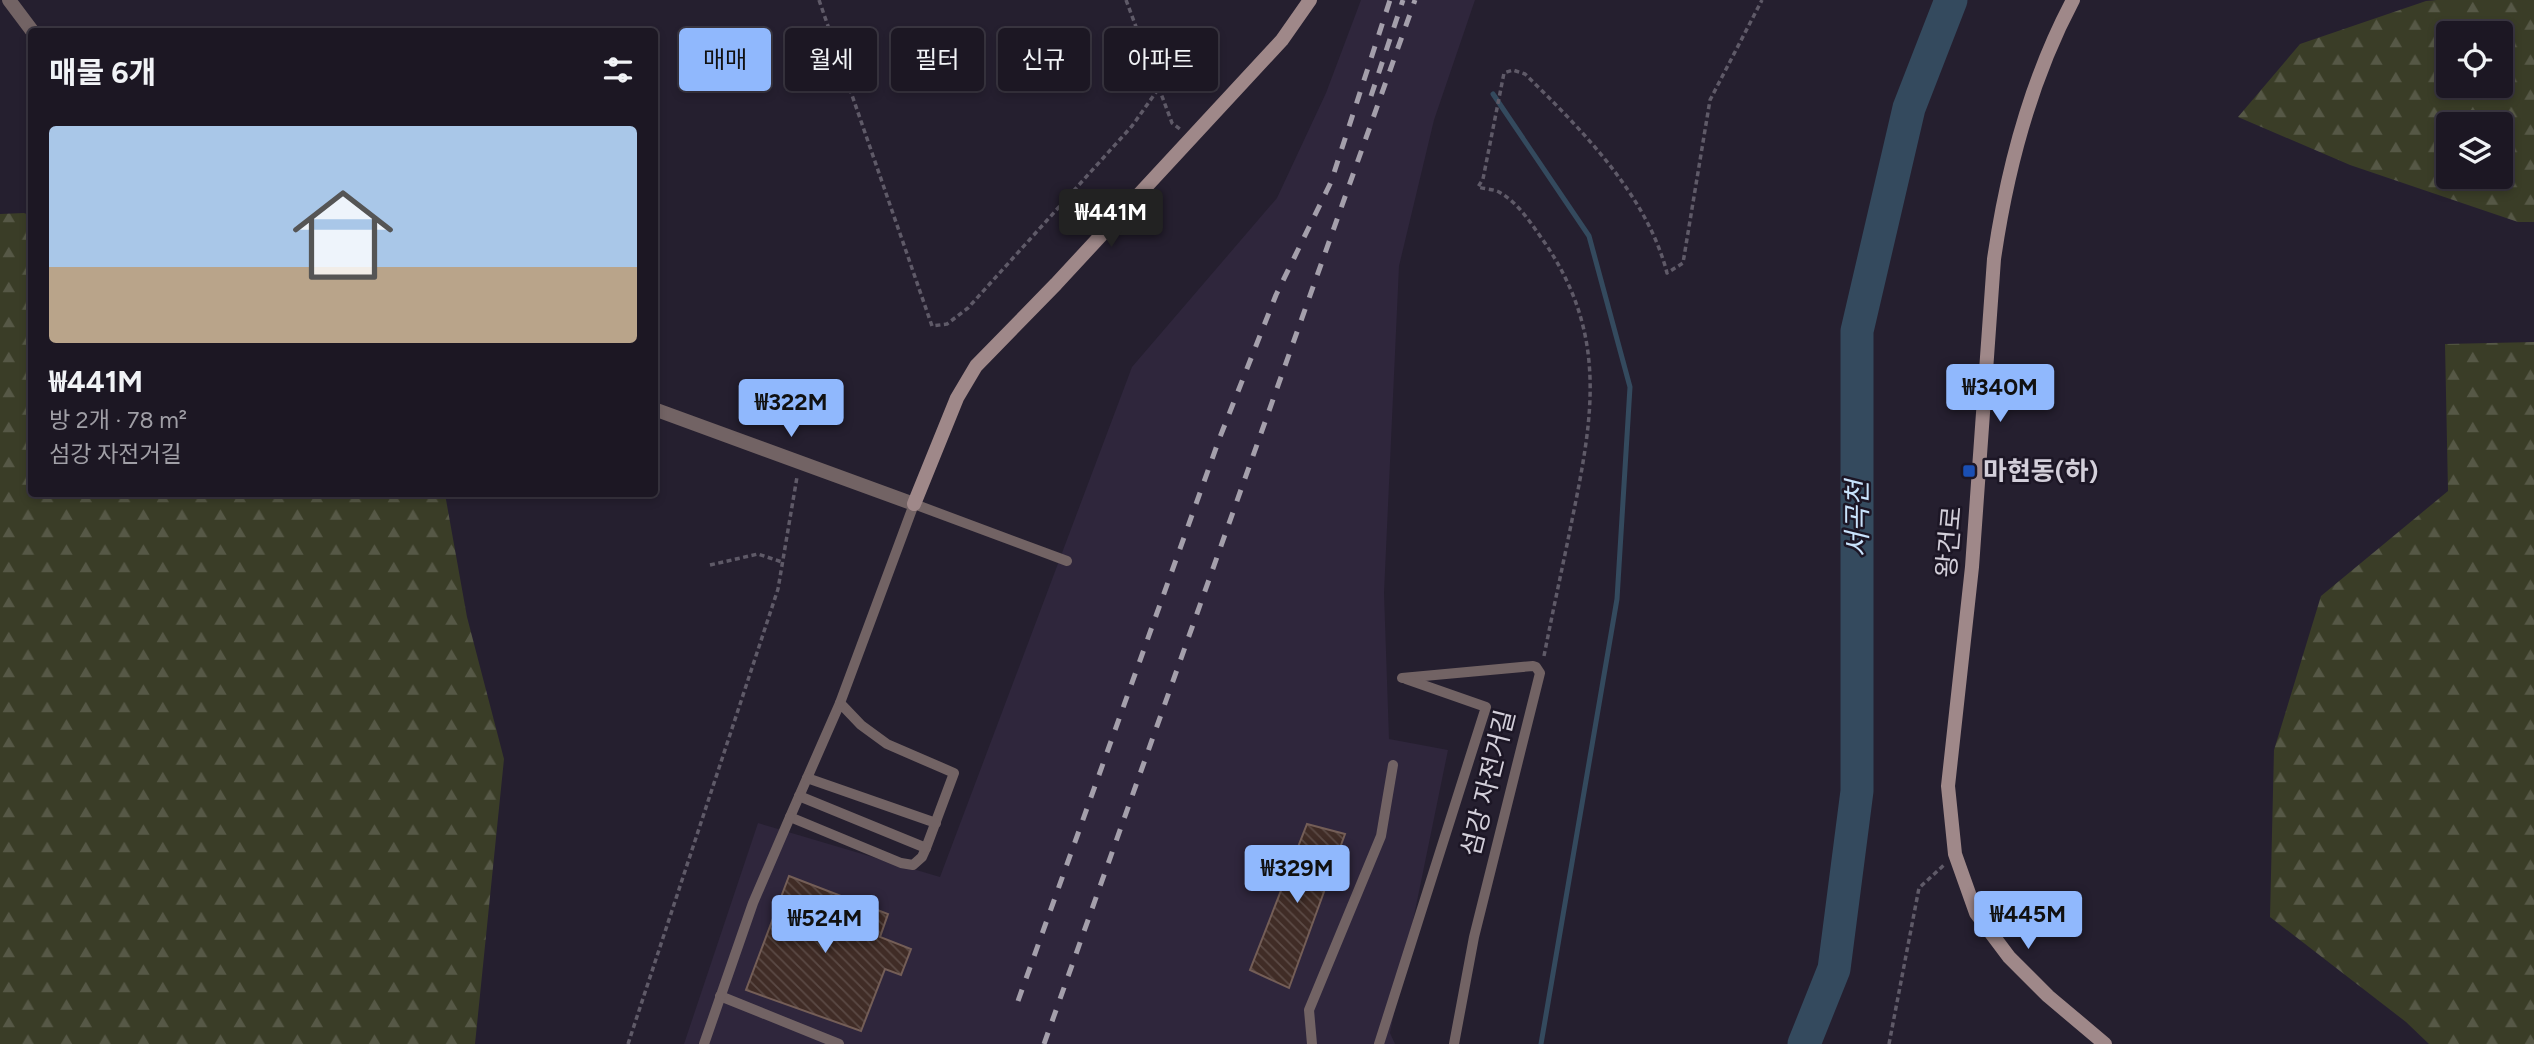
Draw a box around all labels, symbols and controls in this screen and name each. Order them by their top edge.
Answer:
map controls [2436,21,2513,189]
button: locate [2436,21,2513,98]
chip: 매매 [679,28,771,91]
chip: 월세 [785,28,877,91]
chip: 필터 [891,28,984,91]
chip: 신규 [998,28,1090,91]
chip: 아파트 [1104,28,1218,91]
icon: filters [599,51,637,89]
text: 매물 6개 [49,54,156,91]
button: layers [2436,112,2513,189]
icon: home [280,172,406,298]
pin: ₩441M [1062,190,1160,249]
text: ₩441M [1075,198,1147,226]
text: ₩441M [49,363,143,400]
pin: ₩340M [1951,364,2049,424]
text: ₩340M [1962,373,2038,401]
pin: ₩322M [742,380,840,439]
text: ₩322M [755,388,827,416]
text: 방 2개 · 78 m² [49,406,187,434]
text: 섬강 자전거길 [49,440,182,468]
place label: 마현동(하) [1983,455,2099,487]
marker: 마현동(하) [1961,463,1977,479]
water label: 서곡천 [1840,477,1874,558]
street label: 왕건로 [1930,505,1968,579]
street label: 섬강 자전거길 [1454,706,1522,860]
pin: ₩329M [1248,846,1346,905]
text: ₩329M [1261,854,1333,882]
pin: ₩445M [1979,892,2077,951]
pin: ₩524M [776,895,874,955]
text: ₩445M [1990,900,2066,928]
text: ₩524M [788,904,862,932]

